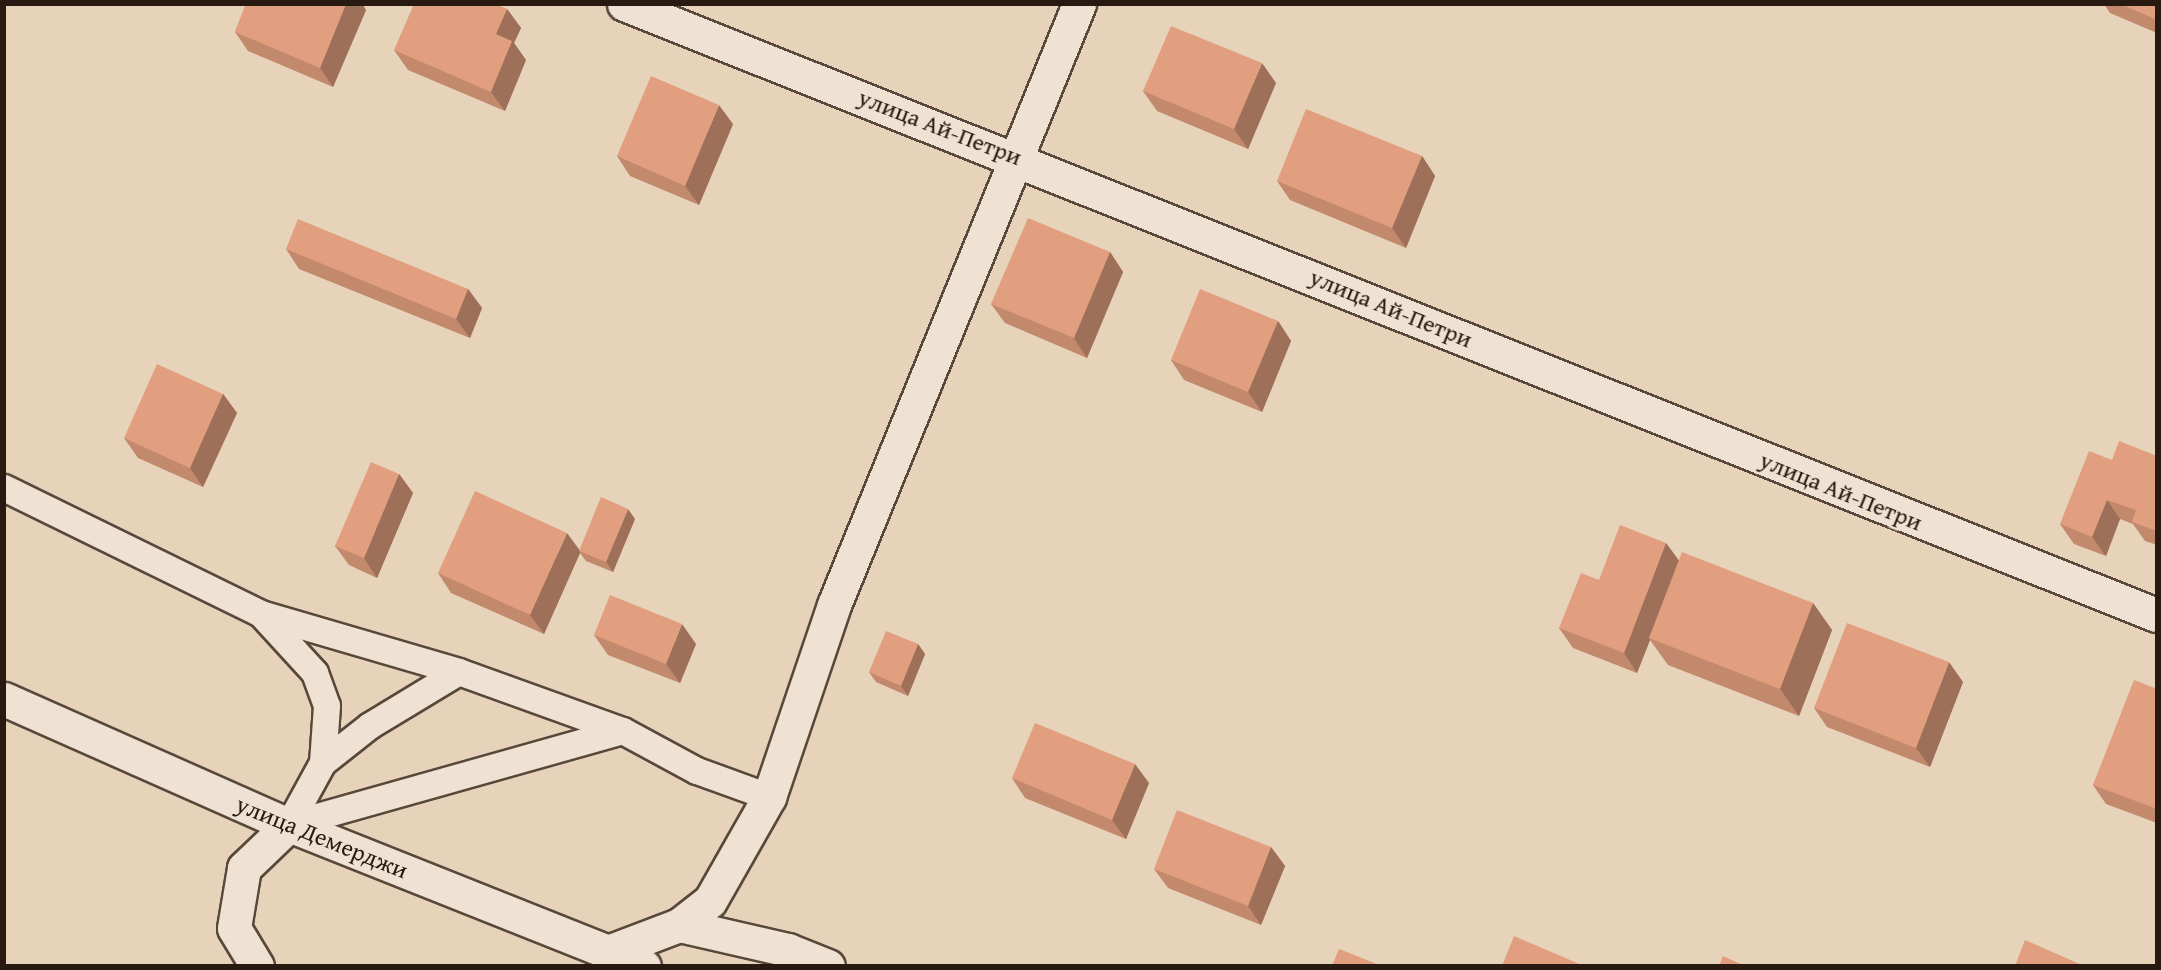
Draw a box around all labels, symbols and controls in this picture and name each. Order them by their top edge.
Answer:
street label: улица Ай-Петри [854,83,1026,171]
street label: улица Ай-Петри [1306,262,1476,354]
street label: улица Ай-Петри [1756,445,1926,537]
street label: улица Демерджи [232,789,412,885]

